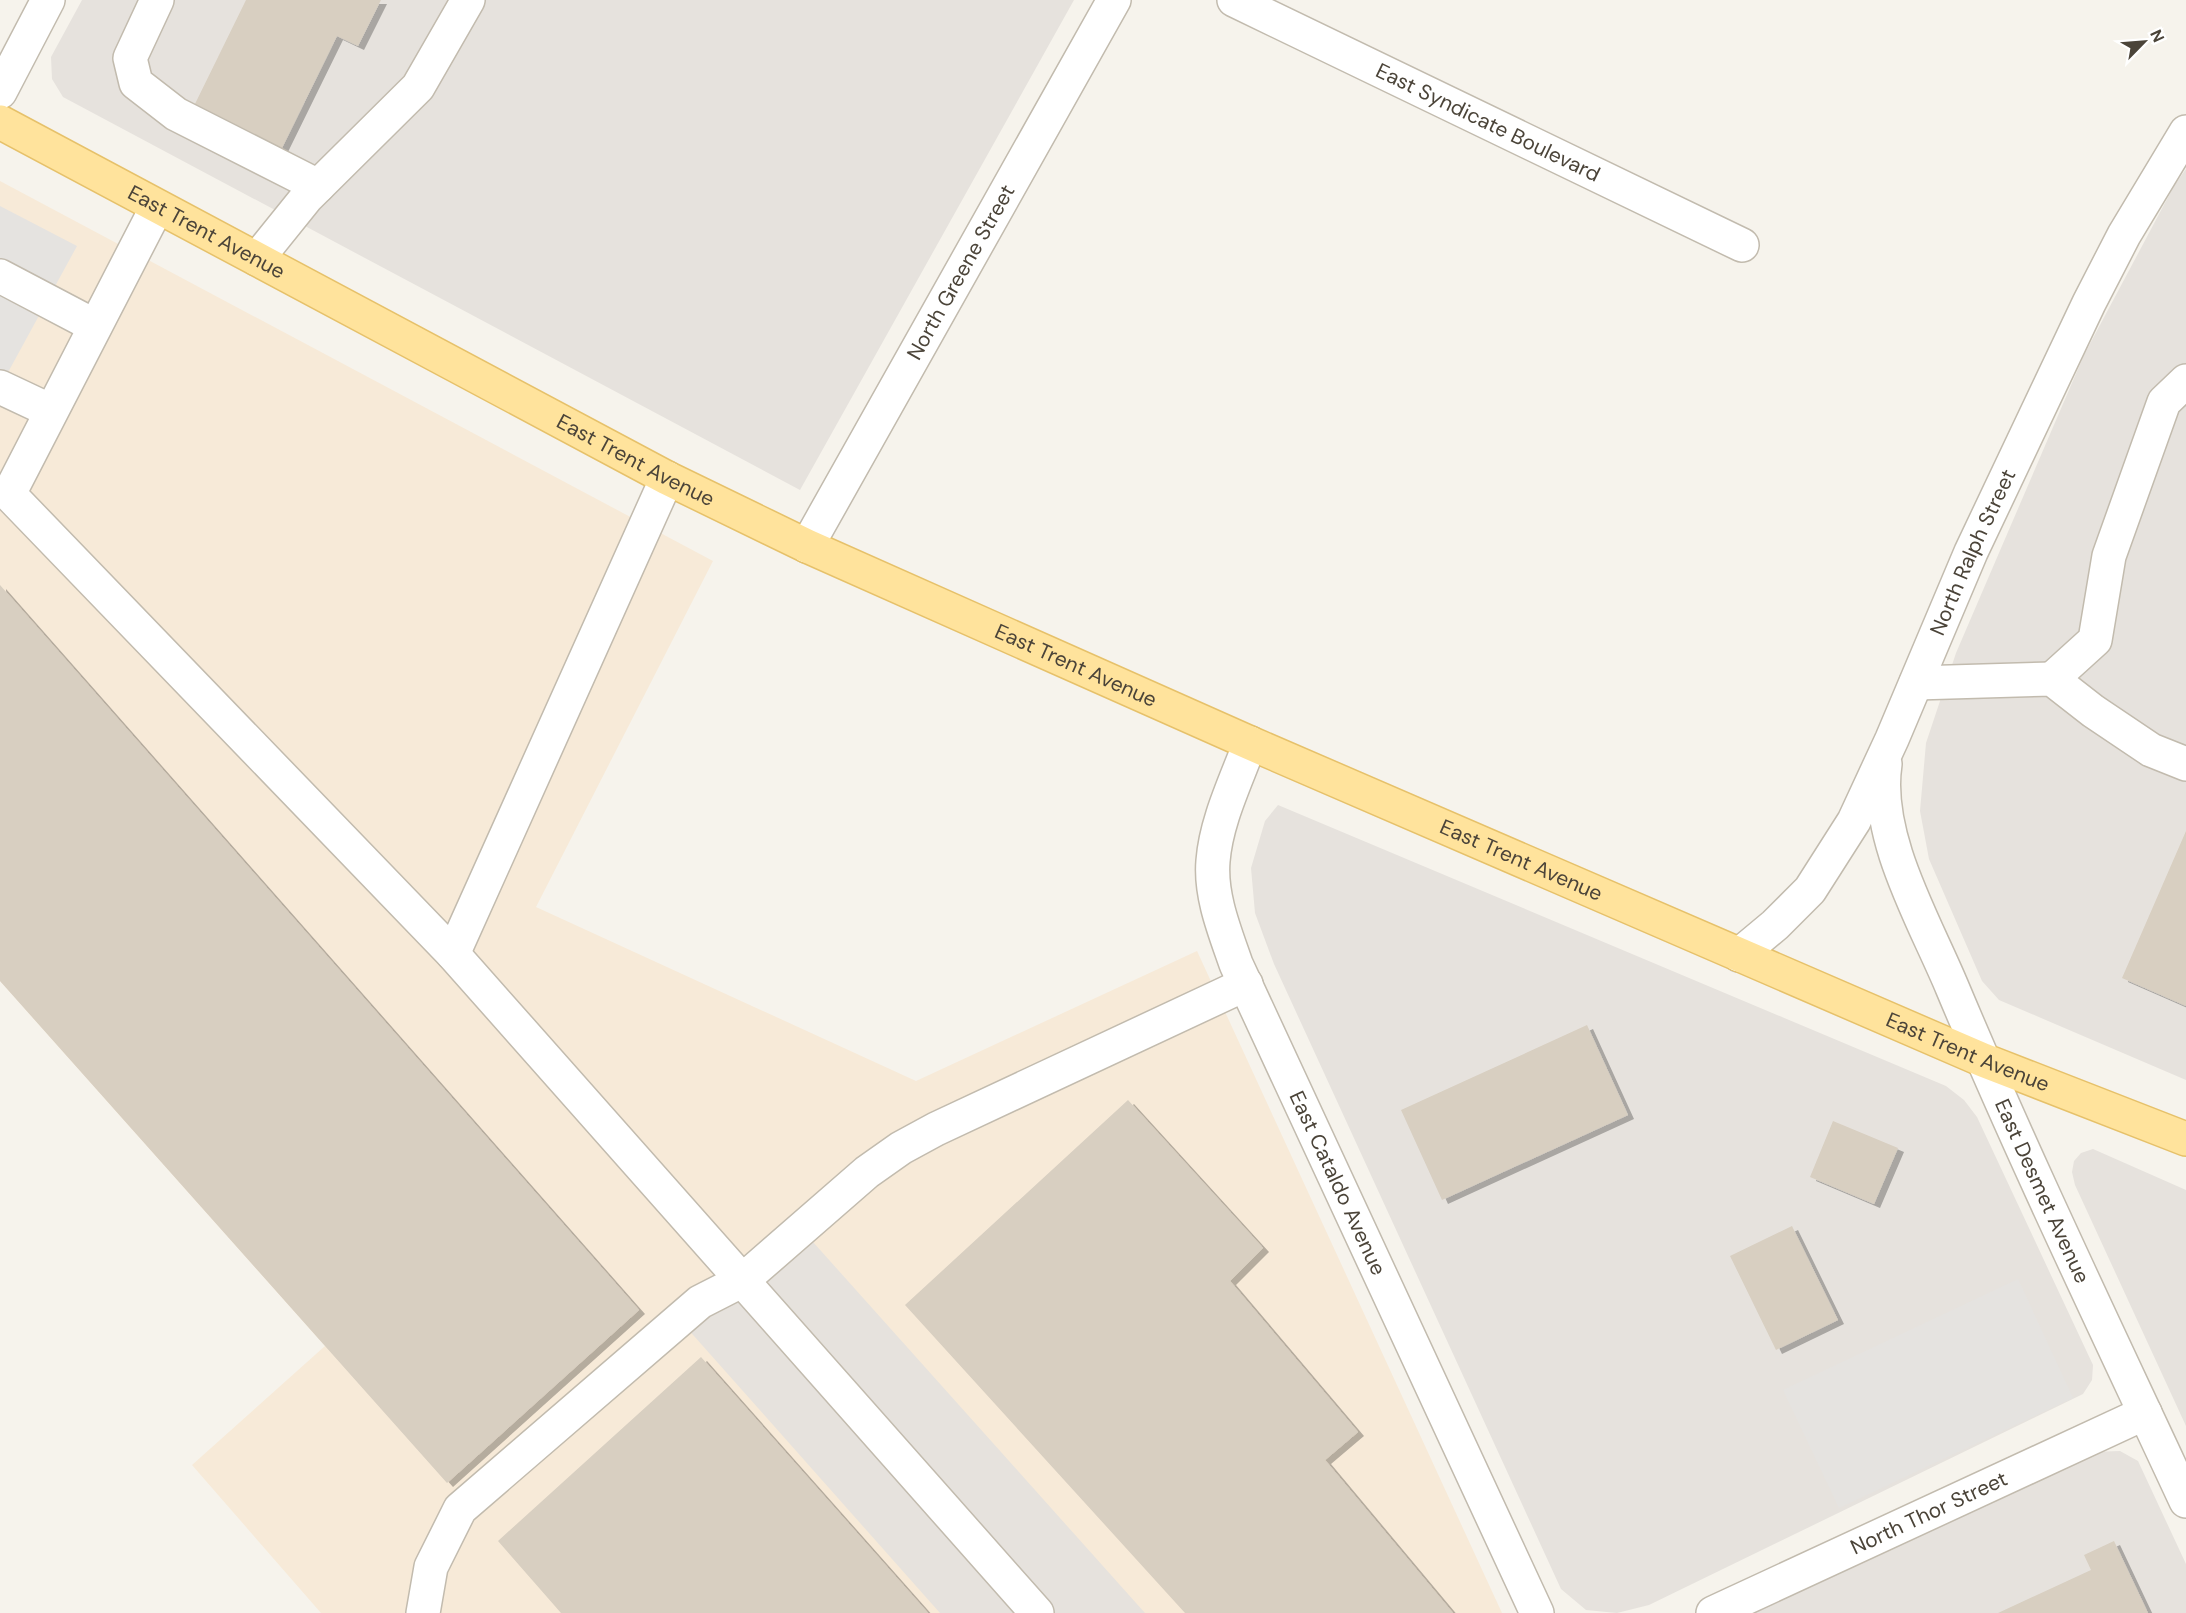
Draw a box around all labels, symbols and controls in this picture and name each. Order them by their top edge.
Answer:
north arrow [2114,12,2174,72]
text: N [2145,26,2169,46]
street label: East Syndicate Boulevard [1371,56,1605,189]
street label: East Trent Avenue [123,179,290,286]
street label: North Greene Street [900,180,1021,365]
street label: East Trent Avenue [552,408,719,513]
street label: North Ralph Street [1923,465,2022,640]
street label: East Trent Avenue [991,617,1161,714]
street label: East Trent Avenue [1436,813,1607,908]
street label: East Trent Avenue [1882,1006,2053,1098]
street label: East Cataldo Avenue [1283,1086,1393,1280]
street label: East Desmet Avenue [1988,1094,2096,1288]
street label: North Thor Street [1846,1465,2012,1561]

